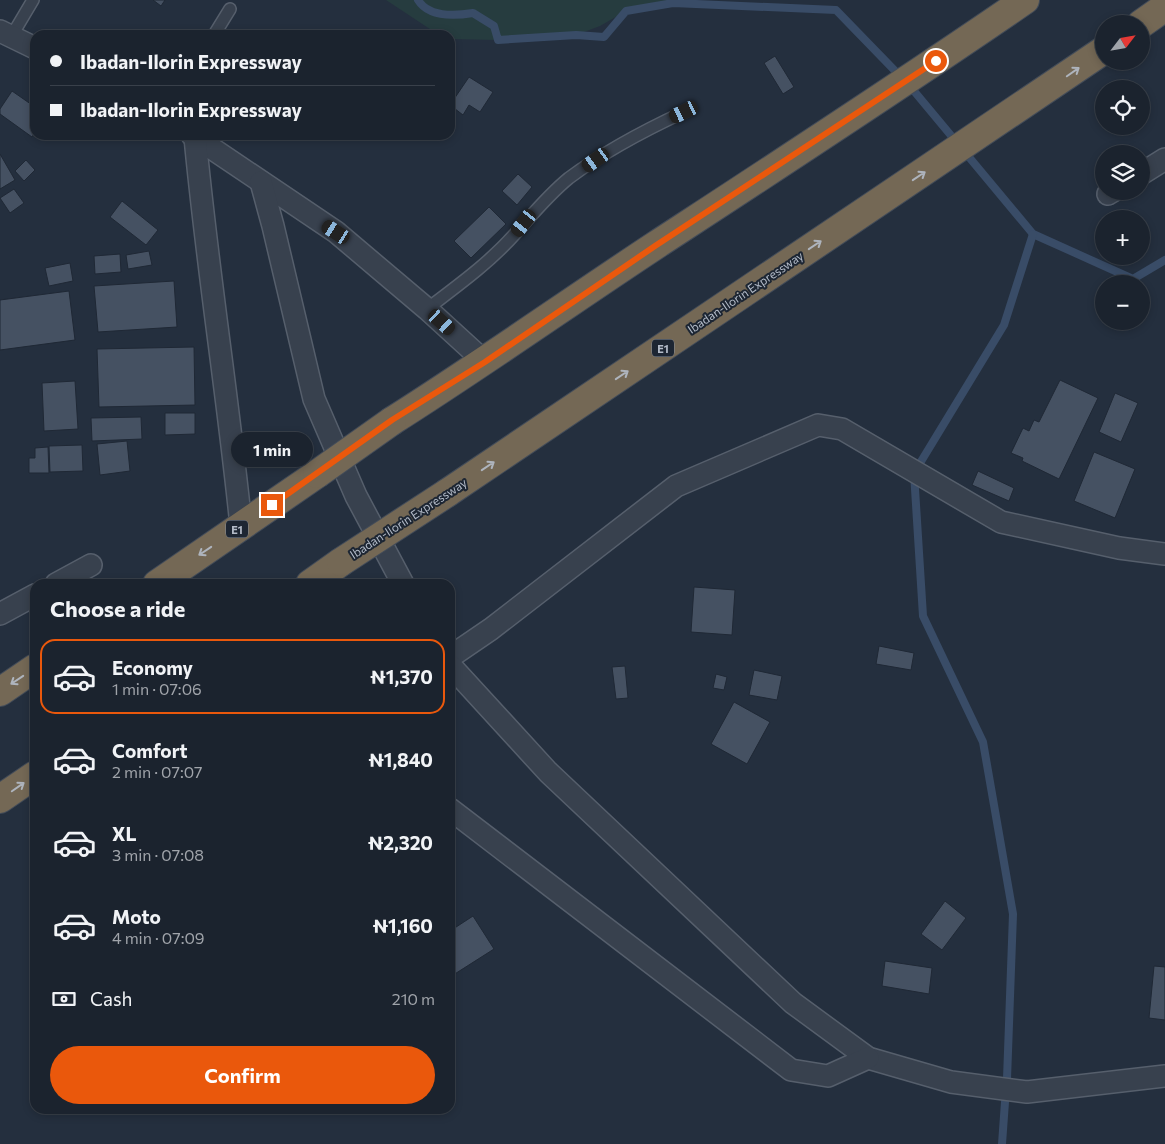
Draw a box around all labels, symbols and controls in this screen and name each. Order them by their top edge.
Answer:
north arrow [1095,15,1150,70]
map controls [1095,15,1150,330]
text: Ibadan-Ilorin Expressway [80,50,302,73]
route start [925,50,947,72]
one-way arrow [1066,67,1080,77]
button: locate [1095,80,1150,135]
text: Ibadan-Ilorin Expressway [80,98,302,121]
car [667,99,700,125]
car [579,145,612,175]
button: layers [1095,145,1150,200]
one-way arrow [911,171,925,181]
car [508,207,539,239]
button: + [1095,210,1150,265]
car [319,218,352,246]
one-way arrow [808,240,822,250]
street label: Ibadan-Ilorin Expressway [684,248,806,336]
button: − [1095,275,1150,330]
car [425,306,458,338]
road number: E1 [652,339,674,356]
one-way arrow [615,370,629,380]
callout: 1 min [231,432,313,468]
text: 1 min [253,440,291,459]
one-way arrow [480,461,494,471]
street label: Ibadan-Ilorin Expressway [347,475,469,561]
route end [261,494,283,516]
road number: E1 [226,520,248,538]
one-way arrow [198,546,212,556]
text: Choose a ride [50,595,185,622]
icon: car [52,654,97,699]
text: Economy [112,656,193,679]
text: ₦1,370 [370,665,433,688]
one-way arrow [11,675,25,685]
text: 1 min · 07:06 [112,679,202,698]
icon: car [52,737,97,782]
text: Comfort [112,739,188,762]
text: ₦1,840 [368,748,433,771]
text: 2 min · 07:07 [112,762,203,781]
one-way arrow [10,782,24,792]
icon: car [52,820,97,865]
text: XL [112,822,137,845]
text: ₦2,320 [368,831,433,854]
text: 3 min · 07:08 [112,845,204,864]
icon: car [52,903,97,948]
text: Moto [112,905,161,928]
text: ₦1,160 [372,914,433,937]
text: 4 min · 07:09 [112,928,205,947]
icon: cash [50,985,78,1013]
text: Cash [90,987,132,1010]
text: 210 m [392,989,435,1008]
button: Confirm [50,1046,435,1104]

